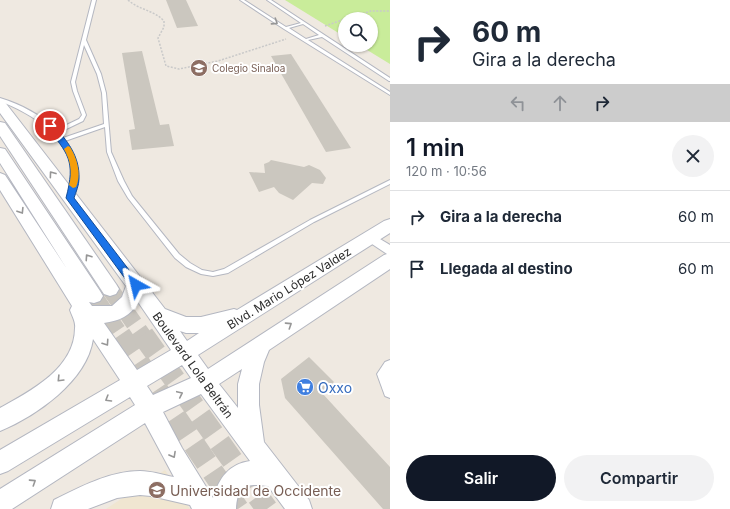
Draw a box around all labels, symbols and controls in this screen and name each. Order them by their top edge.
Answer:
map controls [338,12,378,52]
button: search [338,12,378,52]
text: 60 m [472,15,541,49]
icon: right [406,16,458,68]
one-way arrow [271,17,278,24]
text: Gira a la derecha [472,49,616,70]
school or university icon: Colegio Sinaloa [189,58,209,78]
place label: Colegio Sinaloa [212,62,285,74]
icon: left [507,92,529,114]
icon: ahead [549,92,571,114]
icon: right [591,92,613,114]
pin [33,109,67,143]
icon: arrive [39,115,61,137]
text: 1 min [406,133,465,162]
button: close [672,135,714,177]
text: 120 m · 10:56 [406,163,487,179]
one-way arrow [50,171,57,178]
one-way arrow [16,206,23,213]
icon: right [406,206,428,228]
text: Gira a la derecha [440,207,562,226]
text: 60 m [678,207,714,226]
street label: Blvd. Mario López Valdez [224,244,354,332]
one-way arrow [86,254,93,261]
icon: arrive [406,258,428,280]
text: Llegada al destino [440,259,573,278]
text: 60 m [678,259,714,278]
position arrow [115,264,157,306]
street label: Boulevard Lola Beltrán [149,309,237,421]
one-way arrow [285,323,292,330]
one-way arrow [102,339,109,346]
one-way arrow [58,374,65,382]
supermarket icon: Oxxo [295,377,315,397]
place label: Oxxo [318,379,352,396]
one-way arrow [176,391,184,399]
one-way arrow [105,395,112,402]
one-way arrow [168,451,176,458]
button: Salir [406,455,556,501]
button: Compartir [564,455,714,501]
one-way arrow [29,479,36,486]
school or university icon: Universidad de Occidente [147,480,167,500]
place label: Universidad de Occidente [170,482,341,499]

